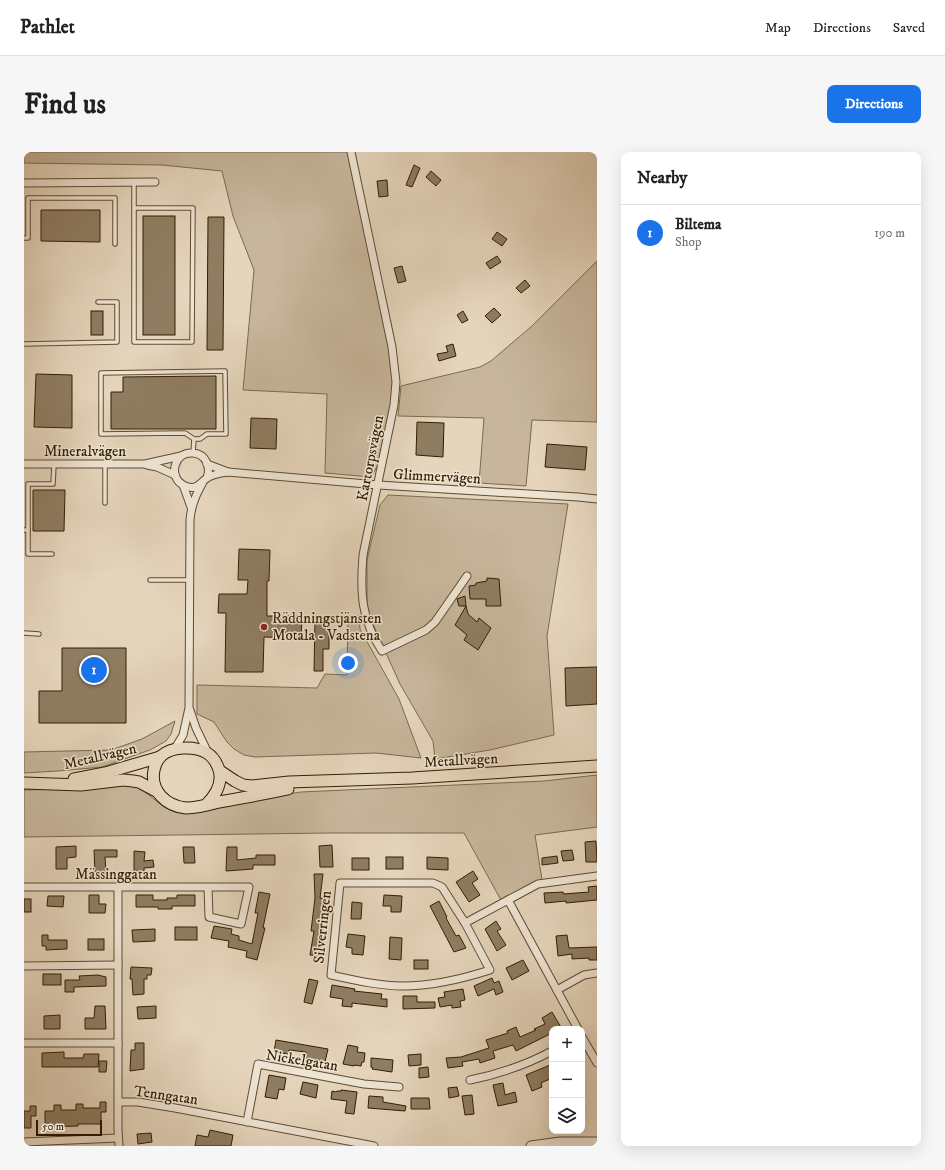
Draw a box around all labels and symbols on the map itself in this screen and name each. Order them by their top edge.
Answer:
street label: Kartorpsvägen [353,413,388,503]
street label: Mineralvägen [44,442,126,461]
street label: Glimmervägen [393,465,481,488]
place label: Räddningstjänsten Motala - Vadstena [272,609,382,645]
marker: Räddningstjänsten Motala - Vadstena [259,622,269,632]
your location [338,653,358,673]
pin: 1 [81,655,107,685]
street label: Metallvägen [62,739,139,774]
street label: Metallvägen [424,749,499,772]
street label: Mässinggatan [75,865,157,884]
street label: Silverringen [309,890,336,964]
street label: Nickelgatan [264,1045,340,1076]
street label: Tenngatan [133,1082,199,1109]
scale bar [36,1118,102,1137]

